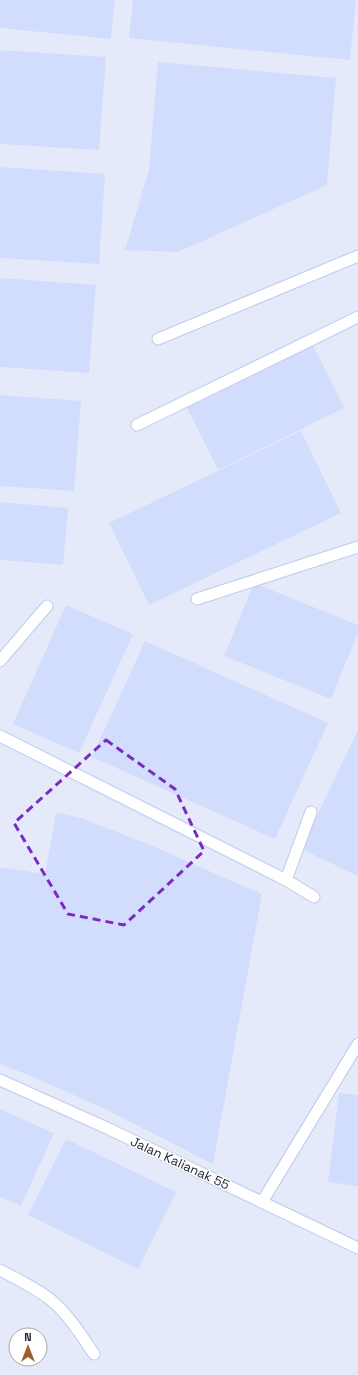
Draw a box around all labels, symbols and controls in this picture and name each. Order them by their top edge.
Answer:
street label: Jalan Kalianak 55 [128,1133,232,1193]
north arrow [8,1327,48,1367]
text: N [24,1330,32,1344]

